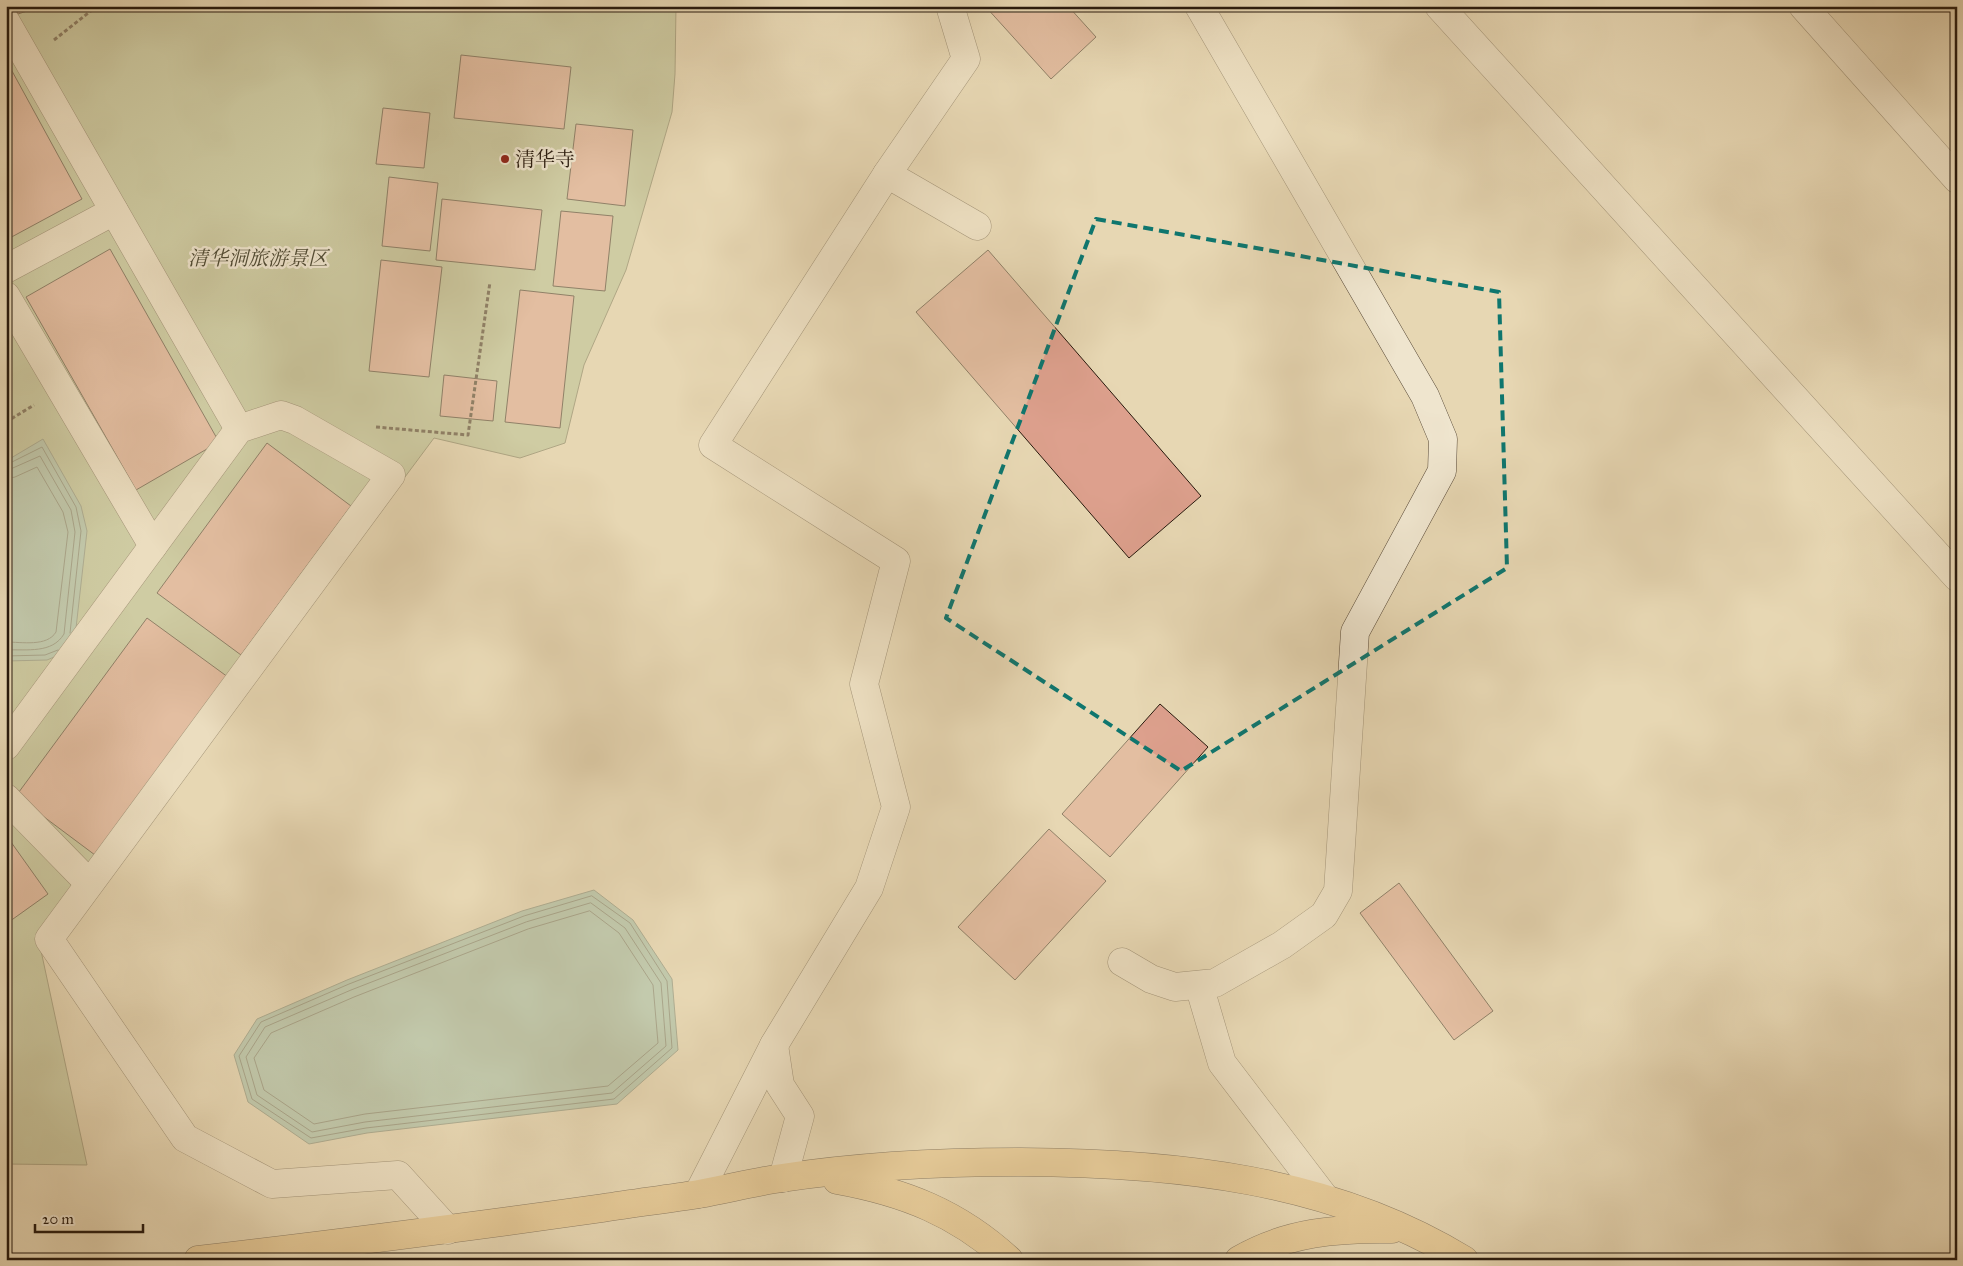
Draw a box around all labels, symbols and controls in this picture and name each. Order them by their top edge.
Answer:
place label: 清华寺 [515,147,575,171]
marker: 清华寺 [499,153,511,165]
park label: 清华洞旅游景区 [188,246,331,270]
scale bar [35,1201,142,1233]
text: 20 m [42,1210,74,1228]

